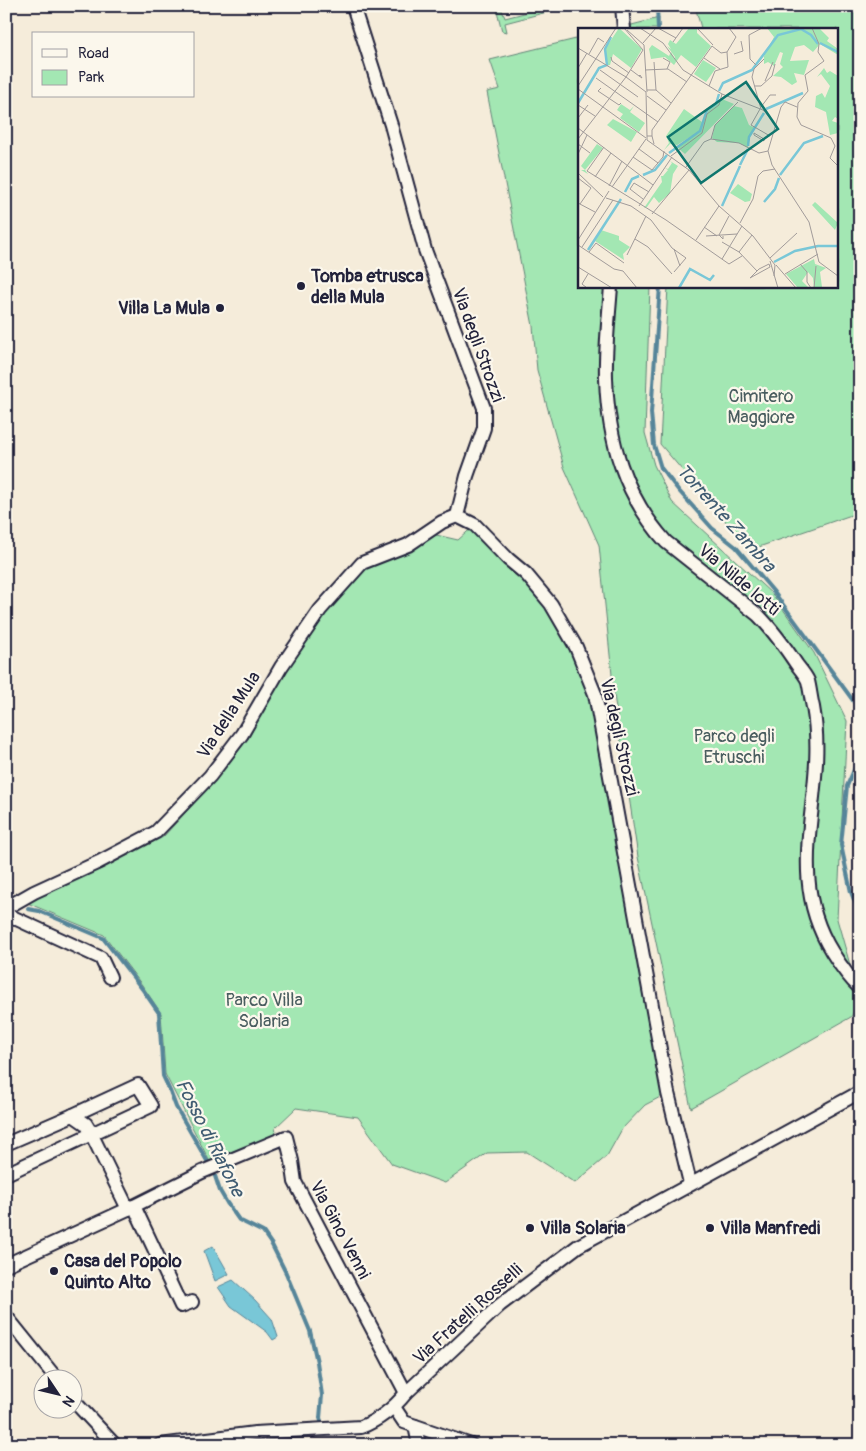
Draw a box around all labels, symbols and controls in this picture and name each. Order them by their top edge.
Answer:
inset map [578,28,838,288]
legend [32,32,195,98]
text: Road [78,44,109,63]
text: Park [78,68,105,87]
place label: Tomba etrusca della Mula [310,265,424,309]
marker: Tomba etrusca della Mula [295,280,307,292]
street label: Via degli Strozzi [447,285,509,405]
place label: Villa La Mula [118,297,211,320]
marker: Villa La Mula [214,302,226,314]
park label: Cimitero Maggiore [727,385,795,429]
water label: Torrente Zambra [671,459,782,578]
street label: Via Nilde Iotti [693,539,785,621]
street label: Via della Mula [192,667,266,763]
street label: Via degli Strozzi [594,676,644,798]
park label: Parco degli Etruschi [693,725,775,769]
park label: Parco Villa Solaria [225,989,303,1033]
water label: Fosso di Riafone [170,1075,251,1202]
street label: Via Gino Venni [304,1177,376,1283]
place label: Villa Solaria [540,1217,626,1240]
place label: Villa Manfredi [720,1217,820,1240]
marker: Villa Solaria [524,1222,536,1234]
marker: Villa Manfredi [704,1222,716,1234]
place label: Casa del Popolo Quinto Alto [64,1250,182,1294]
street label: Via Fratelli Rosselli [408,1259,528,1369]
marker: Casa del Popolo Quinto Alto [48,1265,60,1277]
north arrow [32,1368,82,1418]
text: N [59,1392,78,1410]

